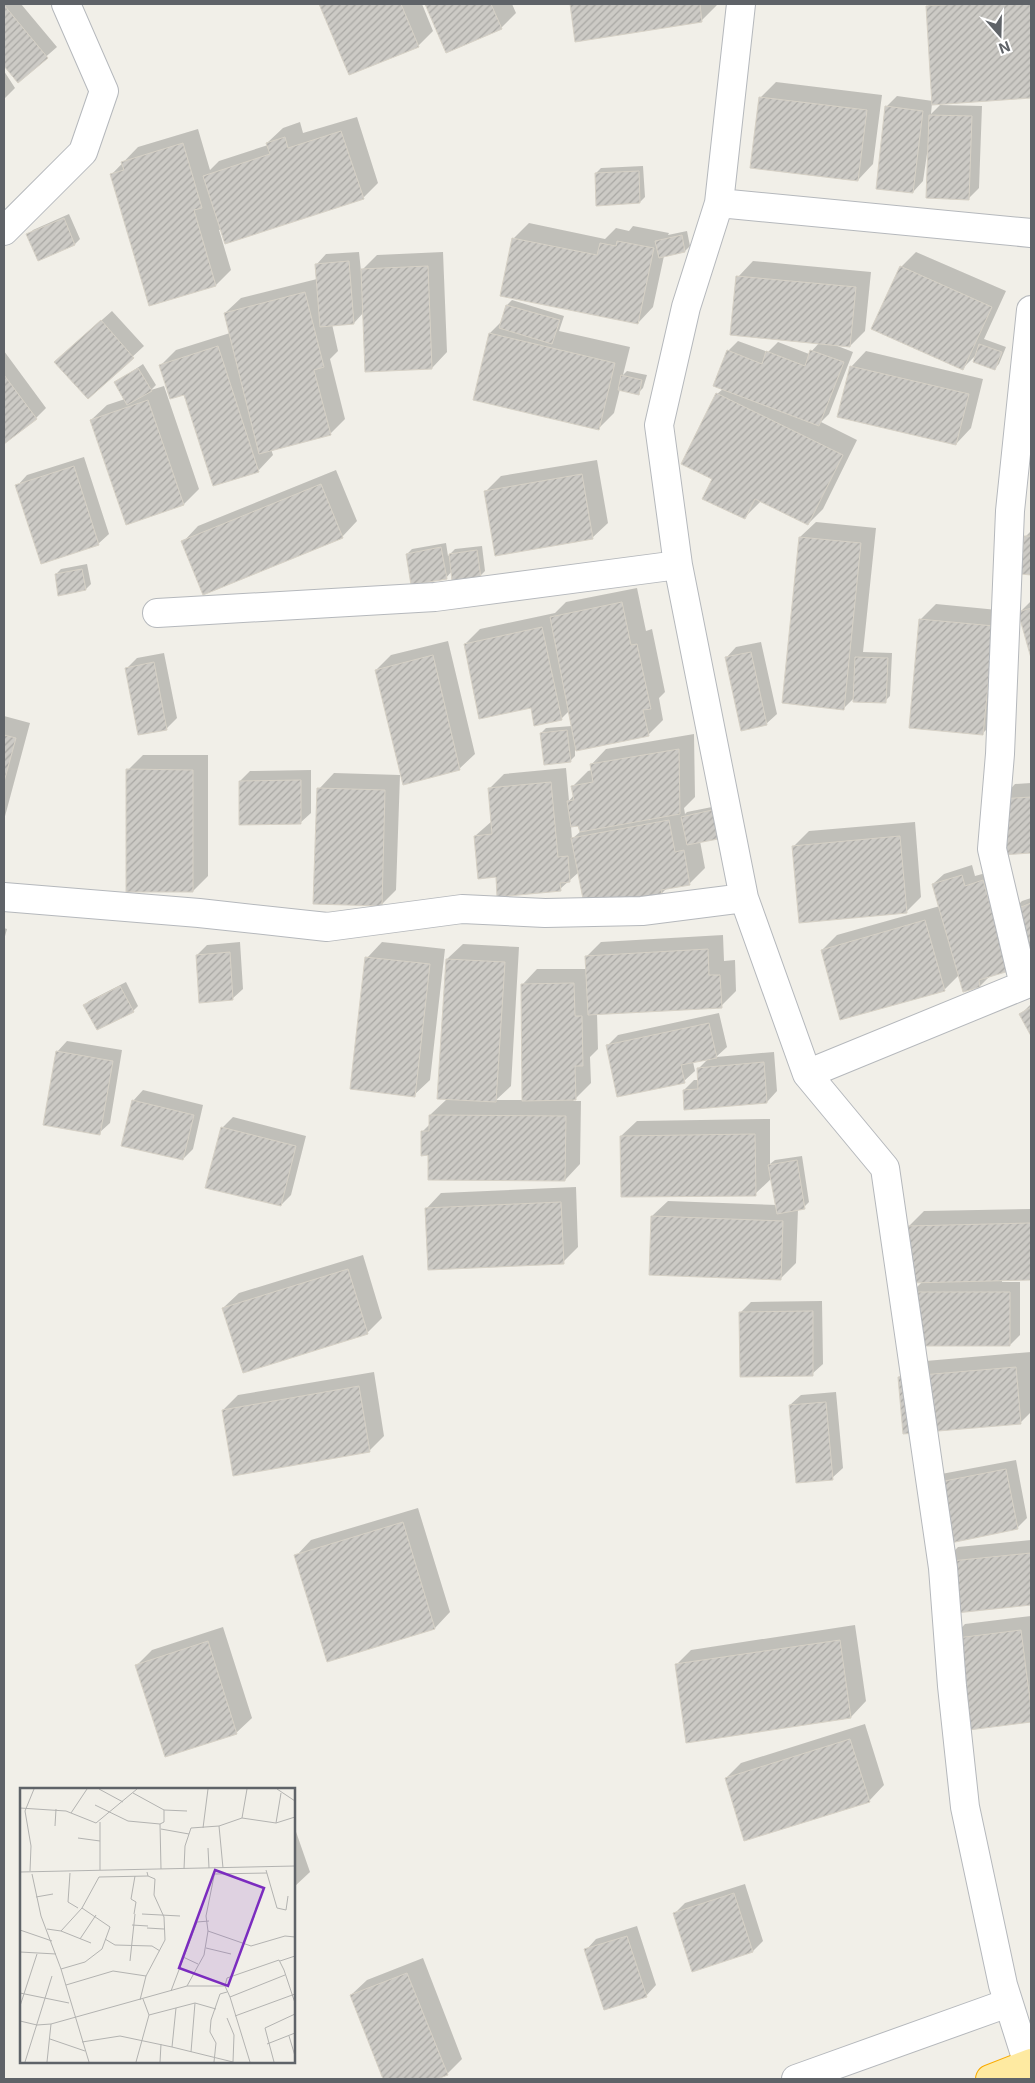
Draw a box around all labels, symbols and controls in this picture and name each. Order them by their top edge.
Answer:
north arrow [975,10,1025,60]
text: N [997,38,1013,57]
inset map [20,1788,295,2063]

